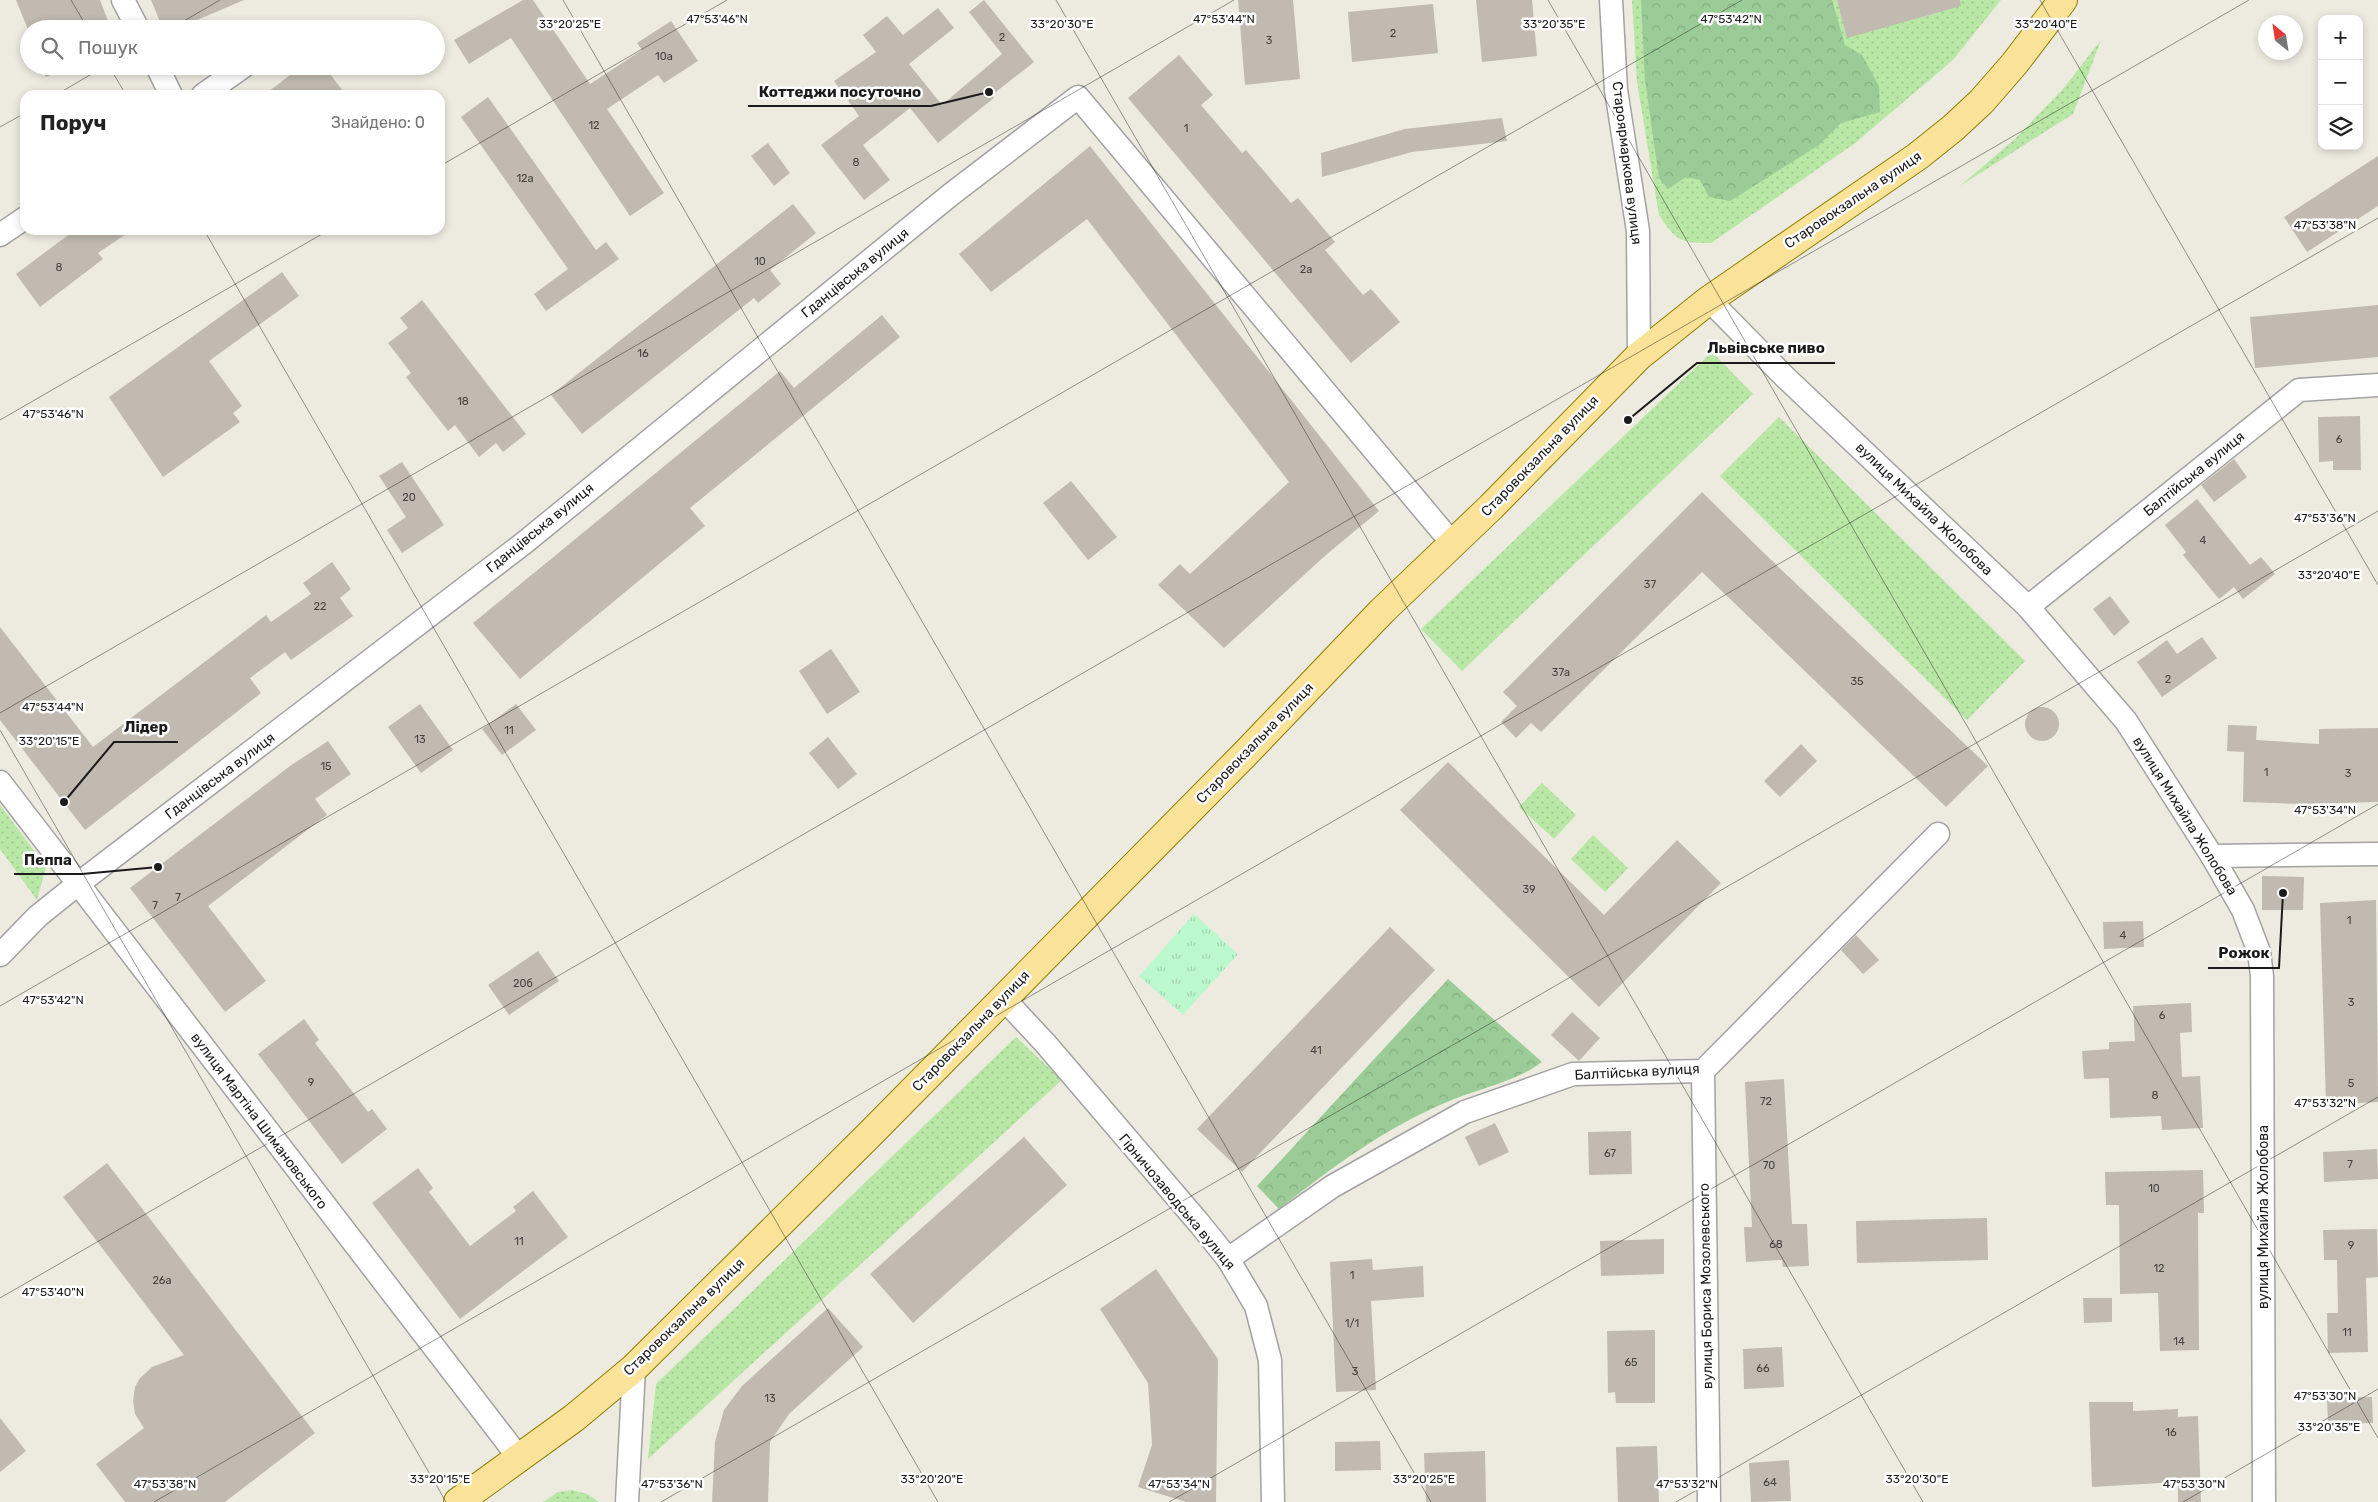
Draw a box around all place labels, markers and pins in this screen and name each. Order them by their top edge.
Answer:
callout: Коттеджи посуточно [748,76,931,106]
callout: Львівське пиво [1697,333,1835,363]
callout: Лідер [114,712,178,742]
callout: Пеппа [14,844,82,874]
callout: Рожок [2208,938,2279,968]

